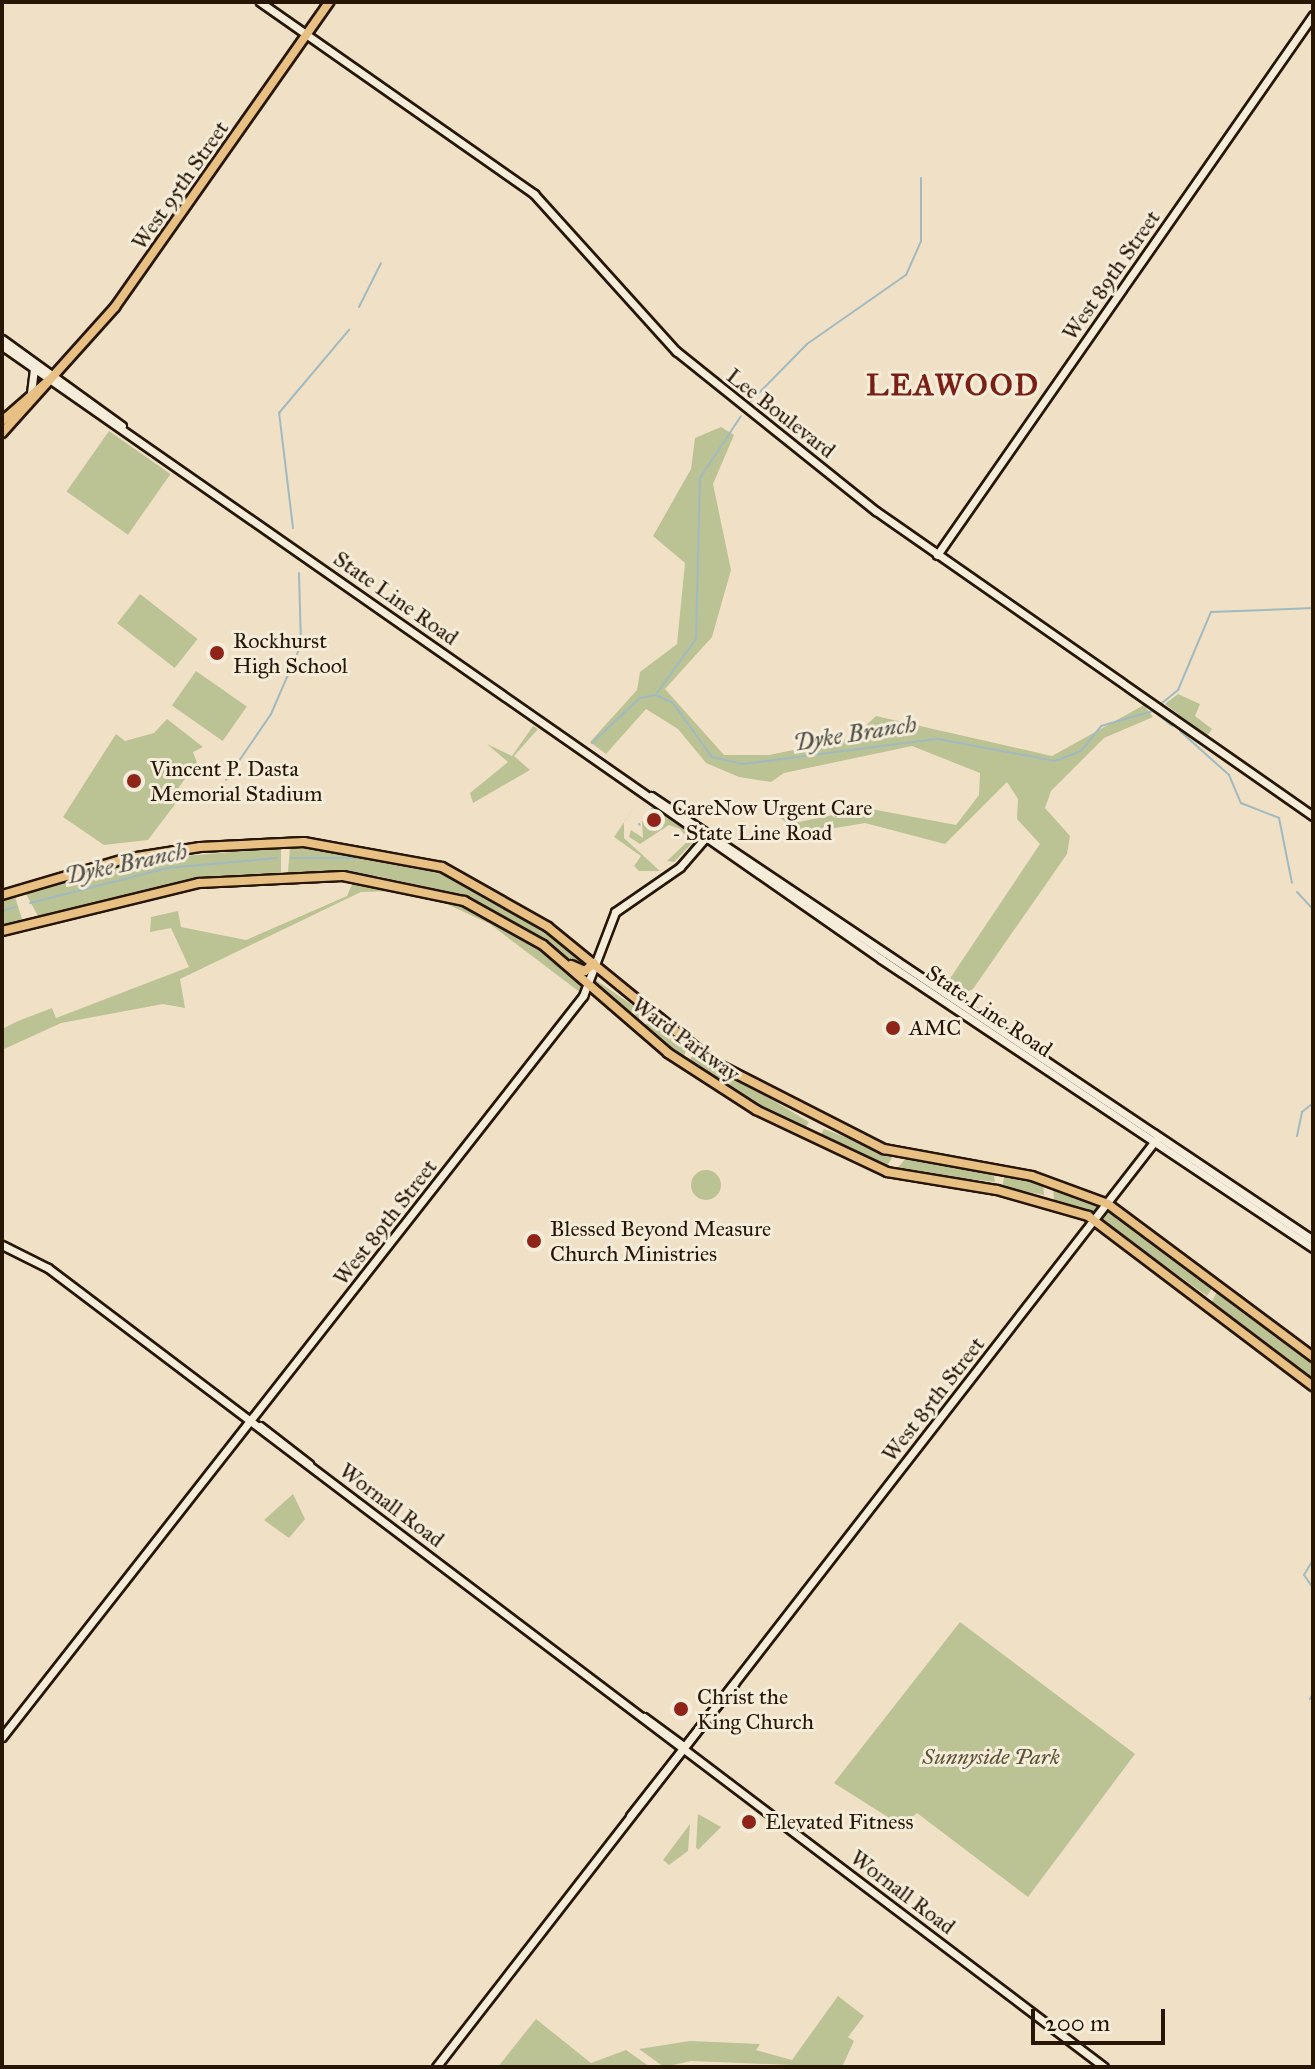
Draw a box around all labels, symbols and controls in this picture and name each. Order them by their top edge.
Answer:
street label: West 95th Street [126,116,234,254]
street label: West 89th Street [1056,205,1166,345]
street label: Lee Boulevard [721,362,841,464]
district label: LEAWOOD [866,367,1040,403]
street label: State Line Road [328,545,464,651]
place label: Rockhurst High School [233,627,348,678]
marker: Rockhurst High School [208,644,226,662]
water label: Dyke Branch [791,710,919,758]
place label: Vincent P. Dasta Memorial Stadium [150,755,322,806]
marker: Vincent P. Dasta Memorial Stadium [125,772,143,790]
place label: CareNow Urgent Care - State Line Road [672,794,872,846]
marker: CareNow Urgent Care - State Line Road [643,809,665,831]
water label: Dyke Branch [62,837,190,891]
street label: State Line Road [921,959,1057,1063]
street label: Ward Parkway [627,991,745,1087]
place label: AMC [909,1015,961,1041]
marker: AMC [884,1019,902,1037]
street label: West 89th Street [328,1154,442,1290]
place label: Blessed Beyond Measure Church Ministries [550,1215,771,1266]
marker: Blessed Beyond Measure Church Ministries [525,1232,543,1250]
street label: West 85th Street [876,1331,990,1467]
street label: Wornall Road [334,1457,450,1553]
place label: Christ the King Church [697,1683,814,1734]
marker: Christ the King Church [672,1700,690,1718]
park label: Sunnyside Park [922,1744,1060,1770]
place label: Elevated Fitness [765,1809,913,1835]
marker: Elevated Fitness [740,1813,758,1831]
street label: Wornall Road [845,1844,961,1940]
scale bar [1035,1993,1169,2043]
text: 200 m [1045,2008,1110,2038]

